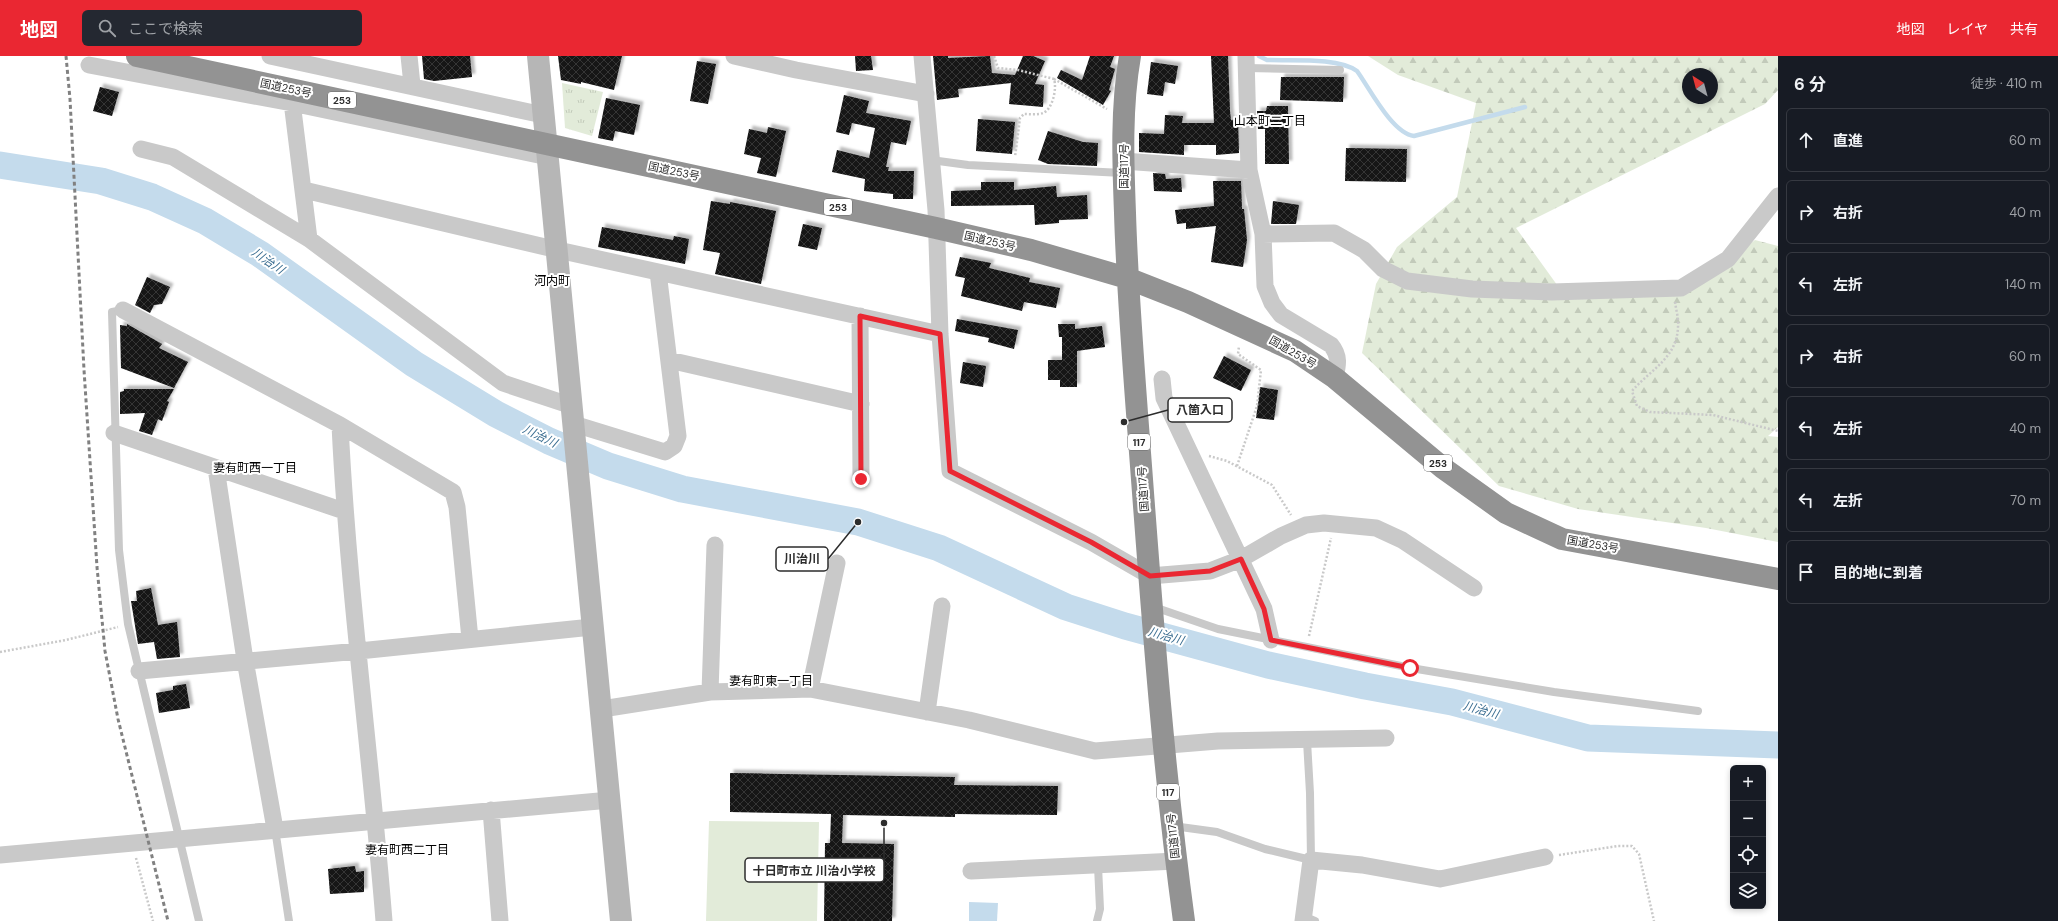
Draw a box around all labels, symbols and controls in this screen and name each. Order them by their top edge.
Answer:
search box [82,10,362,46]
text: 地図 [20,17,58,42]
icon: search [96,17,118,39]
text: ここで検索 [128,19,203,39]
text: 地図 [1896,20,1924,38]
text: レイヤ [1946,20,1988,38]
text: 共有 [2010,20,2038,38]
north arrow [1682,68,1718,104]
text: 6 分 [1794,73,1826,95]
text: 徒歩 · 410 m [1971,75,2042,92]
street label: 国道253号 [259,76,313,100]
road number: 253 [328,92,356,108]
district label: 山本町二丁目 [1234,113,1306,129]
icon: ahead [1795,129,1817,151]
text: 直進 [1833,131,1863,151]
text: 60 m [2009,132,2041,149]
street label: 国道117号 [1117,143,1131,189]
street label: 国道253号 [647,159,701,183]
road number: 253 [824,199,852,215]
icon: right [1795,201,1817,223]
text: 右折 [1833,203,1863,223]
text: 40 m [2009,204,2041,221]
street label: 国道253号 [963,228,1017,254]
water label: 川治川 [249,244,289,279]
district label: 河内町 [534,273,570,289]
icon: left [1795,273,1817,295]
text: 左折 [1833,275,1863,295]
text: 140 m [2005,276,2041,293]
street label: 国道253号 [1267,333,1319,371]
icon: right [1795,345,1817,367]
text: 右折 [1833,347,1863,367]
text: 60 m [2009,348,2041,365]
callout: 八箇入口 [1168,398,1232,422]
text: 八箇入口 [1176,402,1224,418]
icon: left [1795,417,1817,439]
text: 左折 [1833,419,1863,439]
text: 40 m [2009,420,2041,437]
water label: 川治川 [520,421,561,452]
road number: 117 [1128,434,1150,450]
road number: 253 [1424,455,1452,471]
district label: 妻有町西一丁目 [213,460,297,476]
street label: 国道117号 [1134,466,1152,512]
route end [852,470,870,488]
icon: left [1795,489,1817,511]
text: 左折 [1833,491,1863,511]
text: 70 m [2010,492,2041,509]
street label: 国道253号 [1566,533,1620,555]
callout: 川治川 [776,547,828,571]
text: 川治川 [784,551,820,567]
icon: arrive [1795,561,1817,583]
text: 目的地に到着 [1833,563,1923,583]
water label: 川治川 [1146,623,1187,649]
route start [1401,659,1419,677]
district label: 妻有町東一丁目 [729,673,813,689]
water label: 川治川 [1462,698,1502,723]
map controls [1730,765,1766,909]
button: + [1730,765,1766,801]
road number: 117 [1157,784,1179,800]
button: − [1730,801,1766,837]
street label: 国道117号 [1164,813,1182,859]
button: locate [1730,837,1766,873]
district label: 妻有町西二丁目 [365,842,449,858]
callout: 十日町市立 川治小学校 [745,858,884,882]
text: 十日町市立 川治小学校 [753,863,875,879]
button: layers [1730,873,1766,909]

